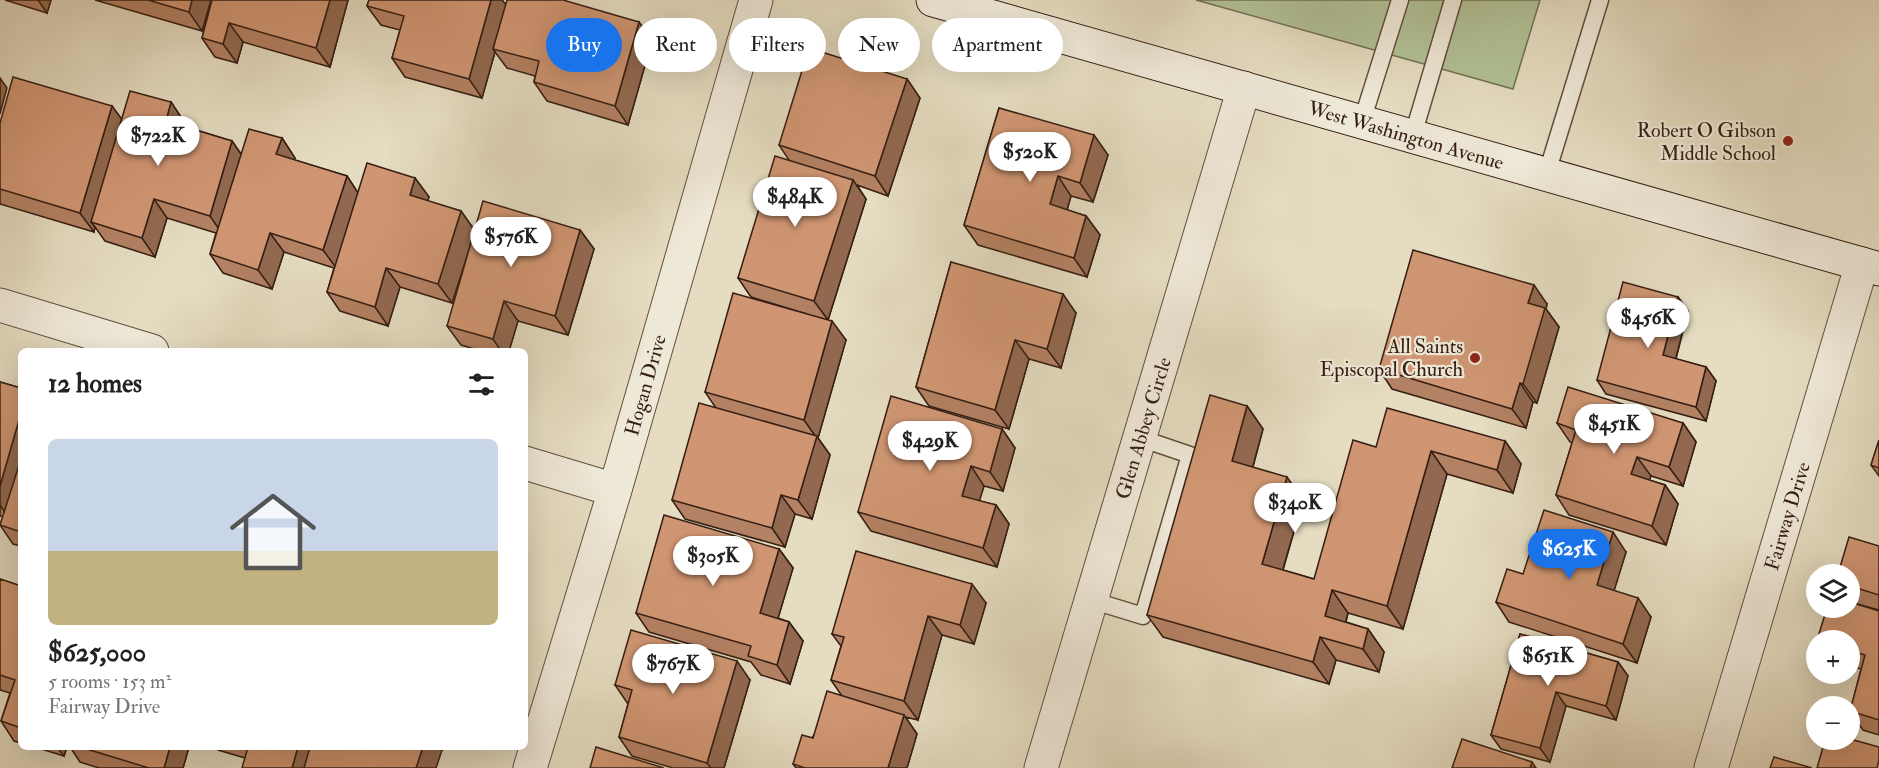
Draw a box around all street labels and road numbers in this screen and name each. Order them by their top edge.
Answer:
street label: West Washington Avenue [1304,95,1507,175]
street label: Hogan Drive [619,332,672,439]
street label: Glen Abbey Circle [1110,354,1177,502]
street label: Fairway Drive [1759,459,1816,573]

